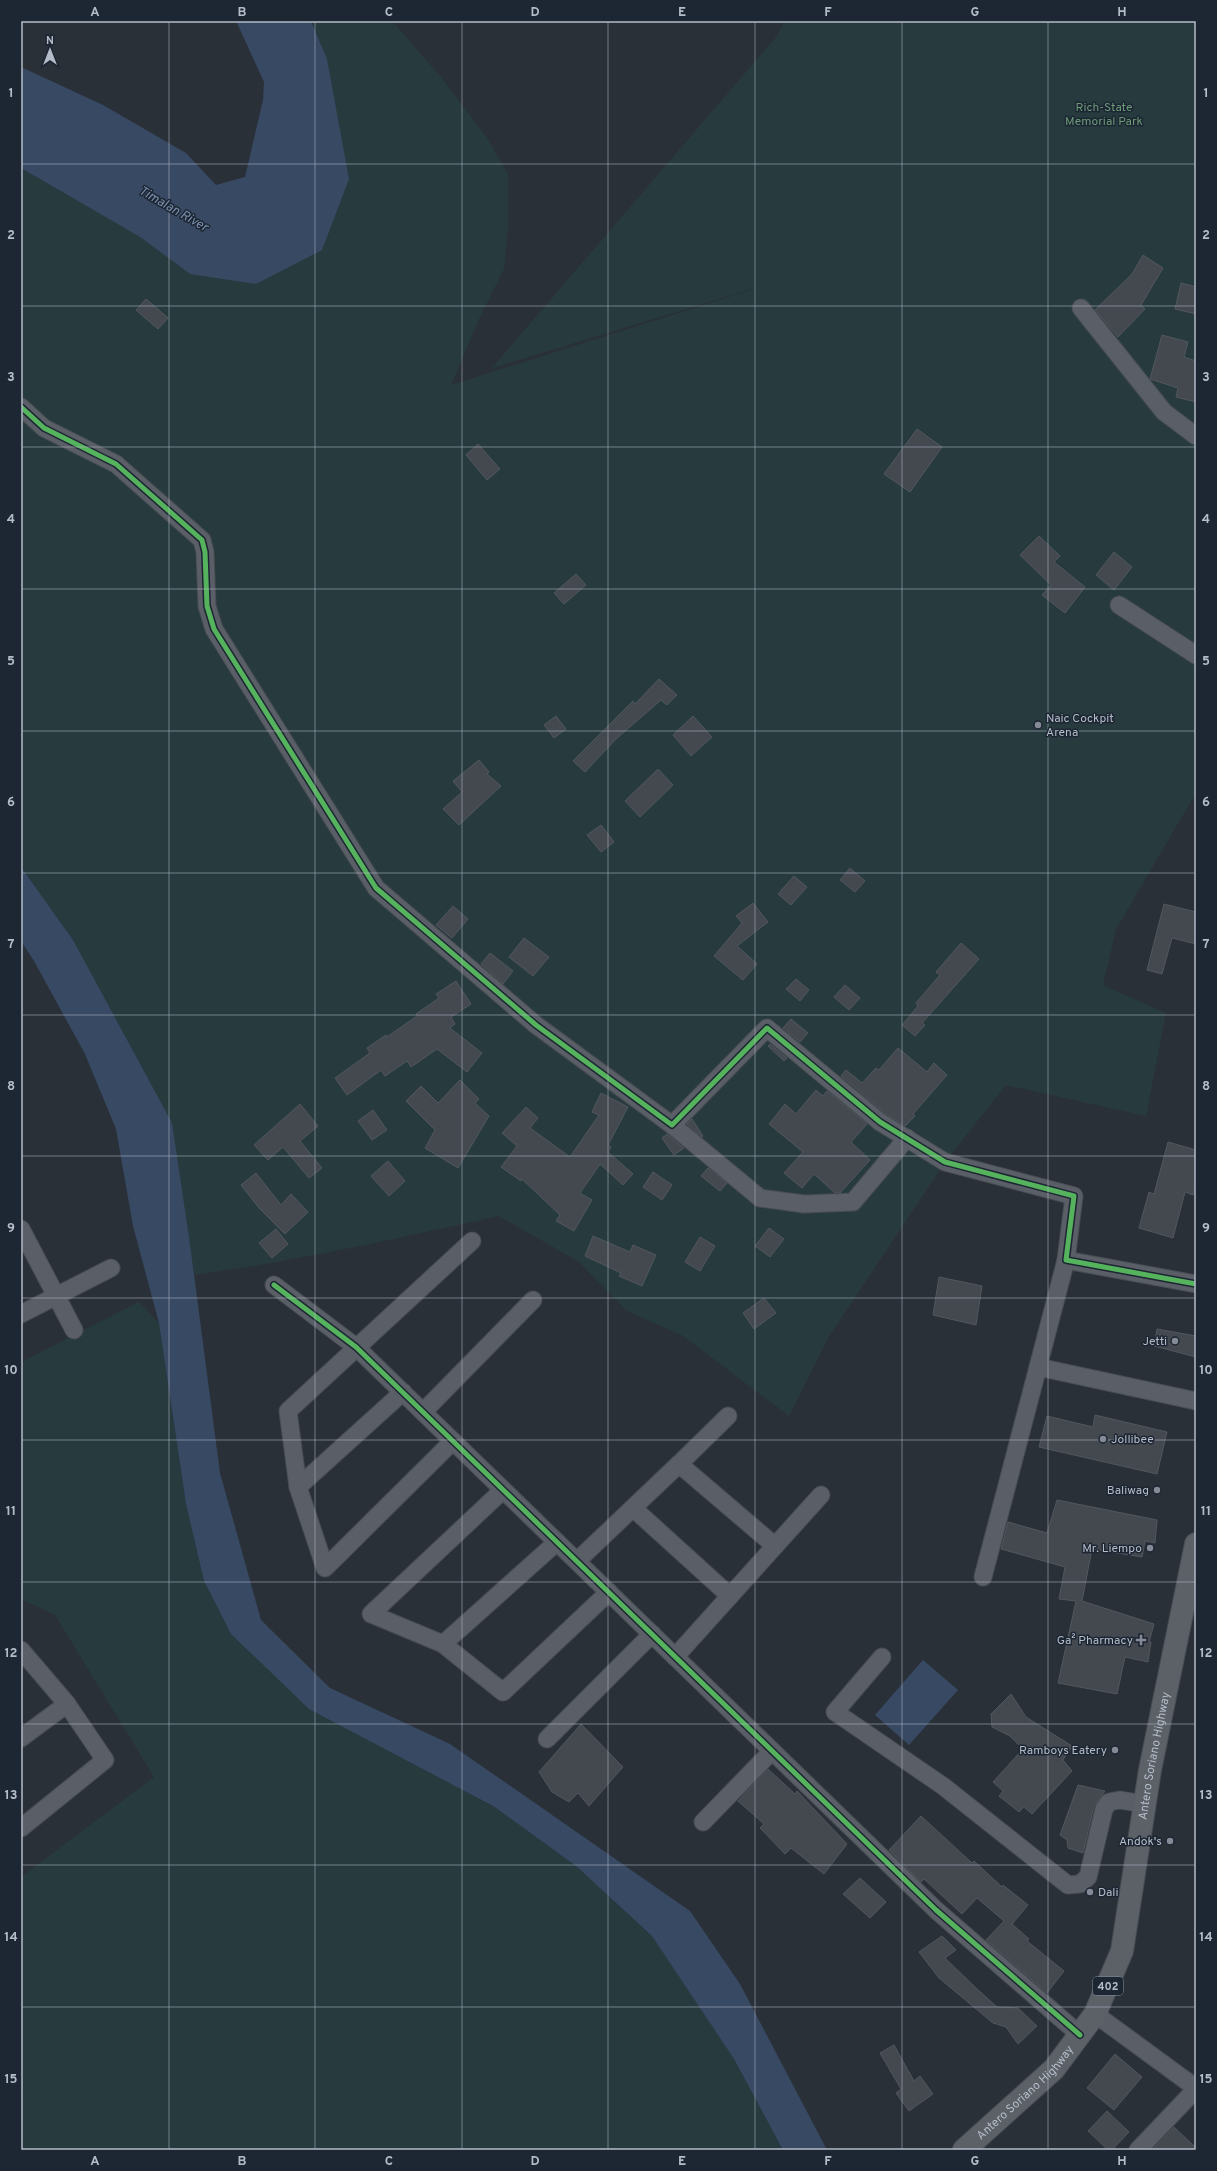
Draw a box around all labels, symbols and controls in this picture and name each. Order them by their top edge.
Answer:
text: A [90,5,100,21]
text: B [238,5,247,21]
text: C [385,5,393,21]
text: D [530,5,540,21]
text: E [678,5,686,21]
text: F [824,5,832,21]
text: G [971,5,980,21]
text: H [1117,5,1127,21]
north arrow [30,30,70,70]
text: N [46,34,54,48]
text: 1 [8,86,14,102]
text: 1 [1203,86,1209,102]
park label: Rich-State Memorial Park [1065,100,1143,130]
water label: Timalan River [135,183,211,237]
text: 2 [7,228,15,244]
text: 2 [1202,228,1210,244]
text: 3 [7,370,15,386]
text: 3 [1202,370,1210,386]
text: 4 [7,512,15,528]
text: 4 [1202,512,1210,528]
text: 5 [7,654,15,670]
text: 5 [1202,654,1210,670]
place label: Naic Cockpit Arena [1046,711,1114,741]
marker: Naic Cockpit Arena [1033,720,1043,730]
text: 6 [7,795,15,811]
text: 6 [1202,795,1210,811]
text: 7 [8,937,15,953]
text: 7 [1203,937,1210,953]
text: 8 [7,1079,15,1095]
text: 8 [1202,1079,1210,1095]
text: 9 [7,1221,15,1237]
text: 9 [1202,1221,1210,1237]
place label: Jetti [1142,1334,1167,1350]
marker: Jetti [1170,1336,1180,1346]
text: 10 [4,1363,18,1379]
text: 10 [1199,1363,1213,1379]
place label: Jollibee [1111,1432,1154,1448]
marker: Jollibee [1098,1434,1108,1444]
place label: Baliwag [1107,1483,1149,1499]
marker: Baliwag [1152,1485,1162,1495]
text: 11 [6,1504,16,1520]
text: 11 [1201,1504,1211,1520]
place label: Mr. Liempo [1082,1541,1142,1557]
marker: Mr. Liempo [1145,1543,1155,1553]
place label: Ga² Pharmacy [1057,1633,1133,1649]
marker: Ga² Pharmacy [1136,1635,1146,1645]
text: 12 [4,1646,18,1662]
text: 12 [1199,1646,1213,1662]
street label: Antero Soriano Highway [1135,1691,1175,1821]
place label: Ramboys Eatery [1019,1743,1107,1759]
marker: Ramboys Eatery [1110,1745,1120,1755]
text: 13 [5,1788,18,1804]
text: 13 [1200,1788,1213,1804]
place label: Andok's [1119,1834,1162,1850]
marker: Andok's [1165,1836,1175,1846]
place label: Dali [1098,1885,1118,1901]
marker: Dali [1085,1887,1095,1897]
text: 14 [4,1930,18,1946]
text: 14 [1199,1930,1213,1946]
road number: 402 [1093,1977,1123,1995]
street label: Antero Soriano Highway [973,2042,1078,2144]
text: 15 [4,2072,18,2088]
text: 15 [1199,2072,1213,2088]
text: A [90,2154,100,2170]
text: B [238,2154,247,2170]
text: C [385,2154,393,2170]
text: D [530,2154,540,2170]
text: E [678,2154,686,2170]
text: F [824,2154,832,2170]
text: G [971,2154,980,2170]
text: H [1117,2154,1127,2170]

